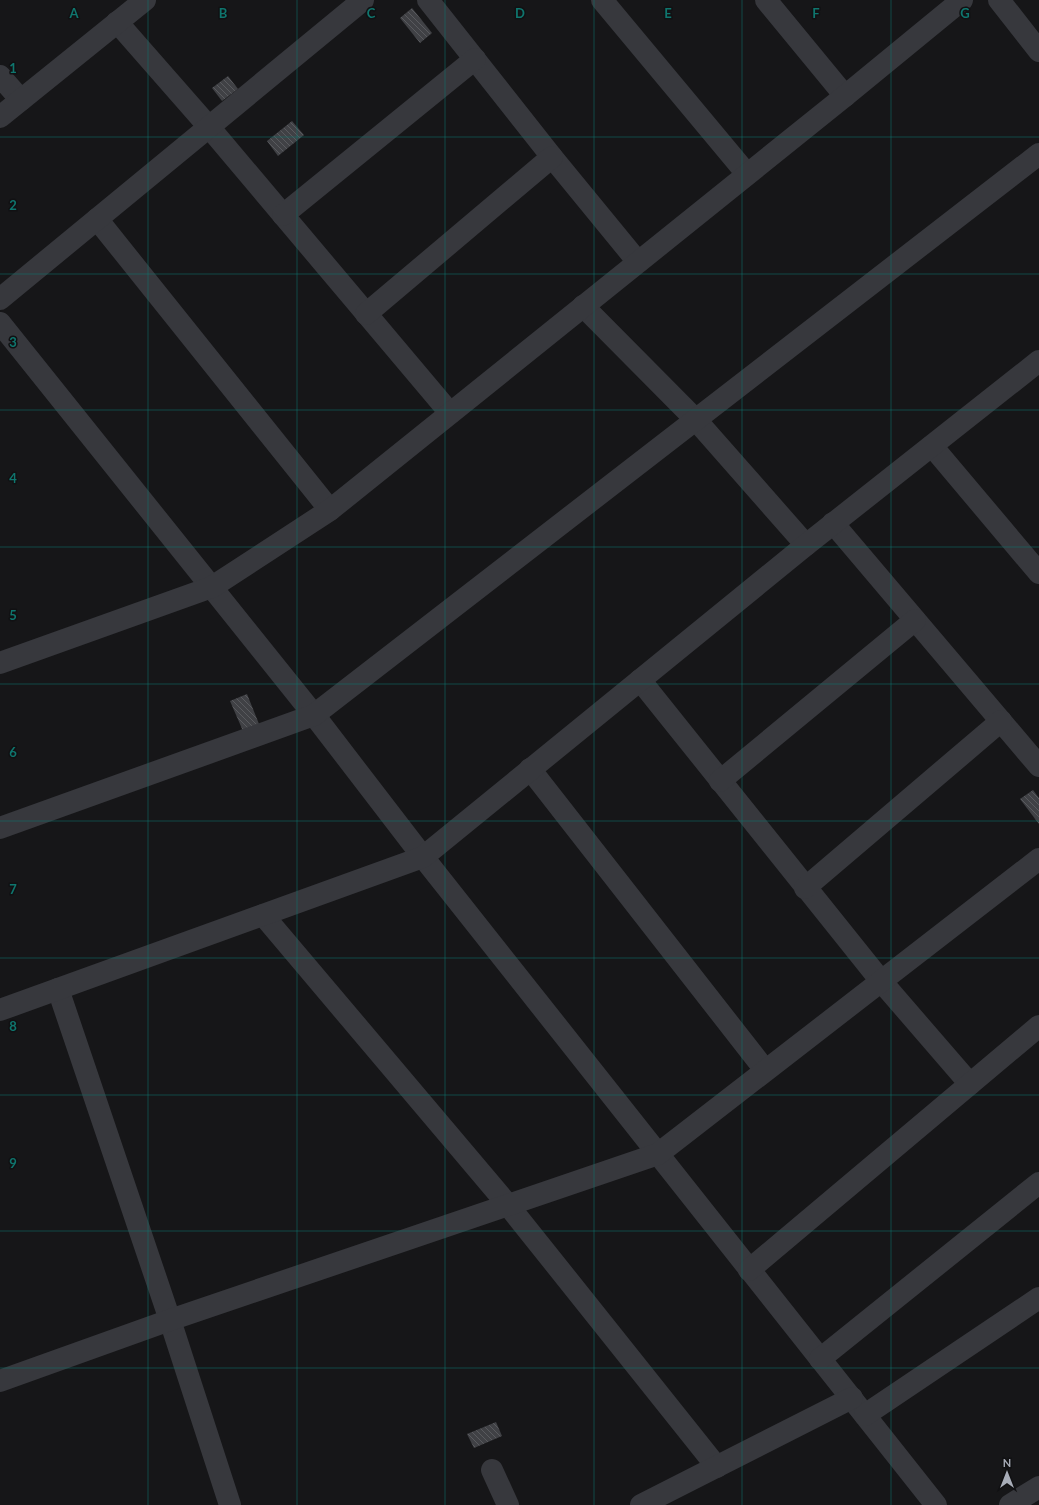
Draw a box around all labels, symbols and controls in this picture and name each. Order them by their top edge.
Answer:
text: A [68,5,79,21]
text: B [219,5,228,21]
text: C [367,5,376,21]
text: D [515,5,525,21]
text: E [664,5,672,21]
text: F [812,5,820,21]
text: G [960,5,970,21]
text: 1 [9,60,17,76]
text: 2 [9,197,17,213]
text: 3 [9,334,17,350]
text: 4 [9,470,17,486]
text: 5 [9,607,17,623]
text: 6 [9,744,17,760]
text: 7 [9,881,17,897]
text: 8 [9,1018,17,1034]
text: 9 [9,1155,17,1171]
north arrow [987,1453,1027,1493]
text: N [1003,1456,1011,1469]

